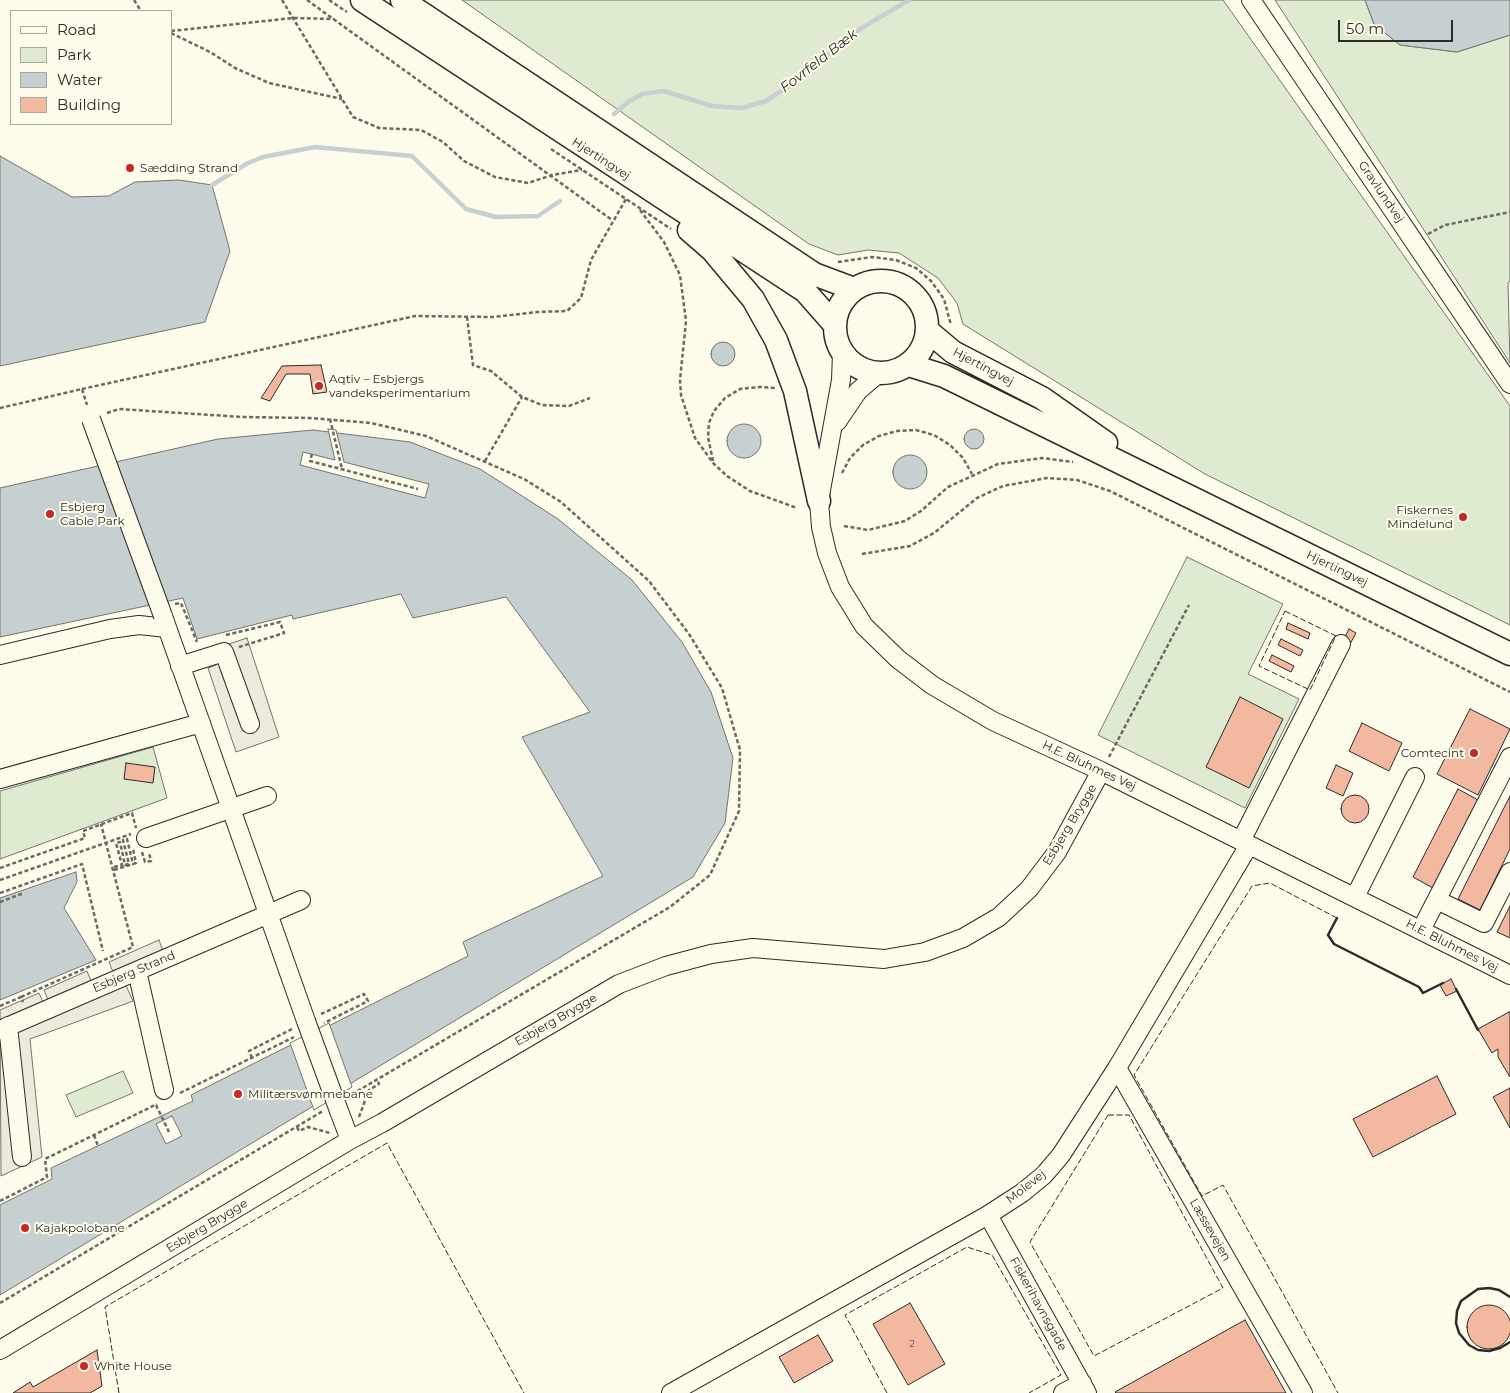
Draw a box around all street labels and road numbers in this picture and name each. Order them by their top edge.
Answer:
street label: Hjertingvej [569,135,633,183]
street label: Gravlundvej [1355,158,1407,226]
street label: Hjertingvej [950,345,1016,389]
street label: Hjertingvej [1304,548,1370,590]
street label: H.E. Bluhmes Vej [1040,738,1138,794]
street label: Esbjerg Brygge [1040,782,1100,868]
street label: H.E. Bluhmes Vej [1403,916,1501,976]
street label: Esbjerg Strand [91,948,177,996]
street label: Esbjerg Brygge [512,991,600,1049]
street label: Molevej [1003,1167,1049,1207]
street label: Esbjerg Brygge [164,1196,250,1256]
street label: Læssevejen [1186,1196,1234,1264]
street label: Fiskerihavnsgade [1006,1255,1070,1353]

